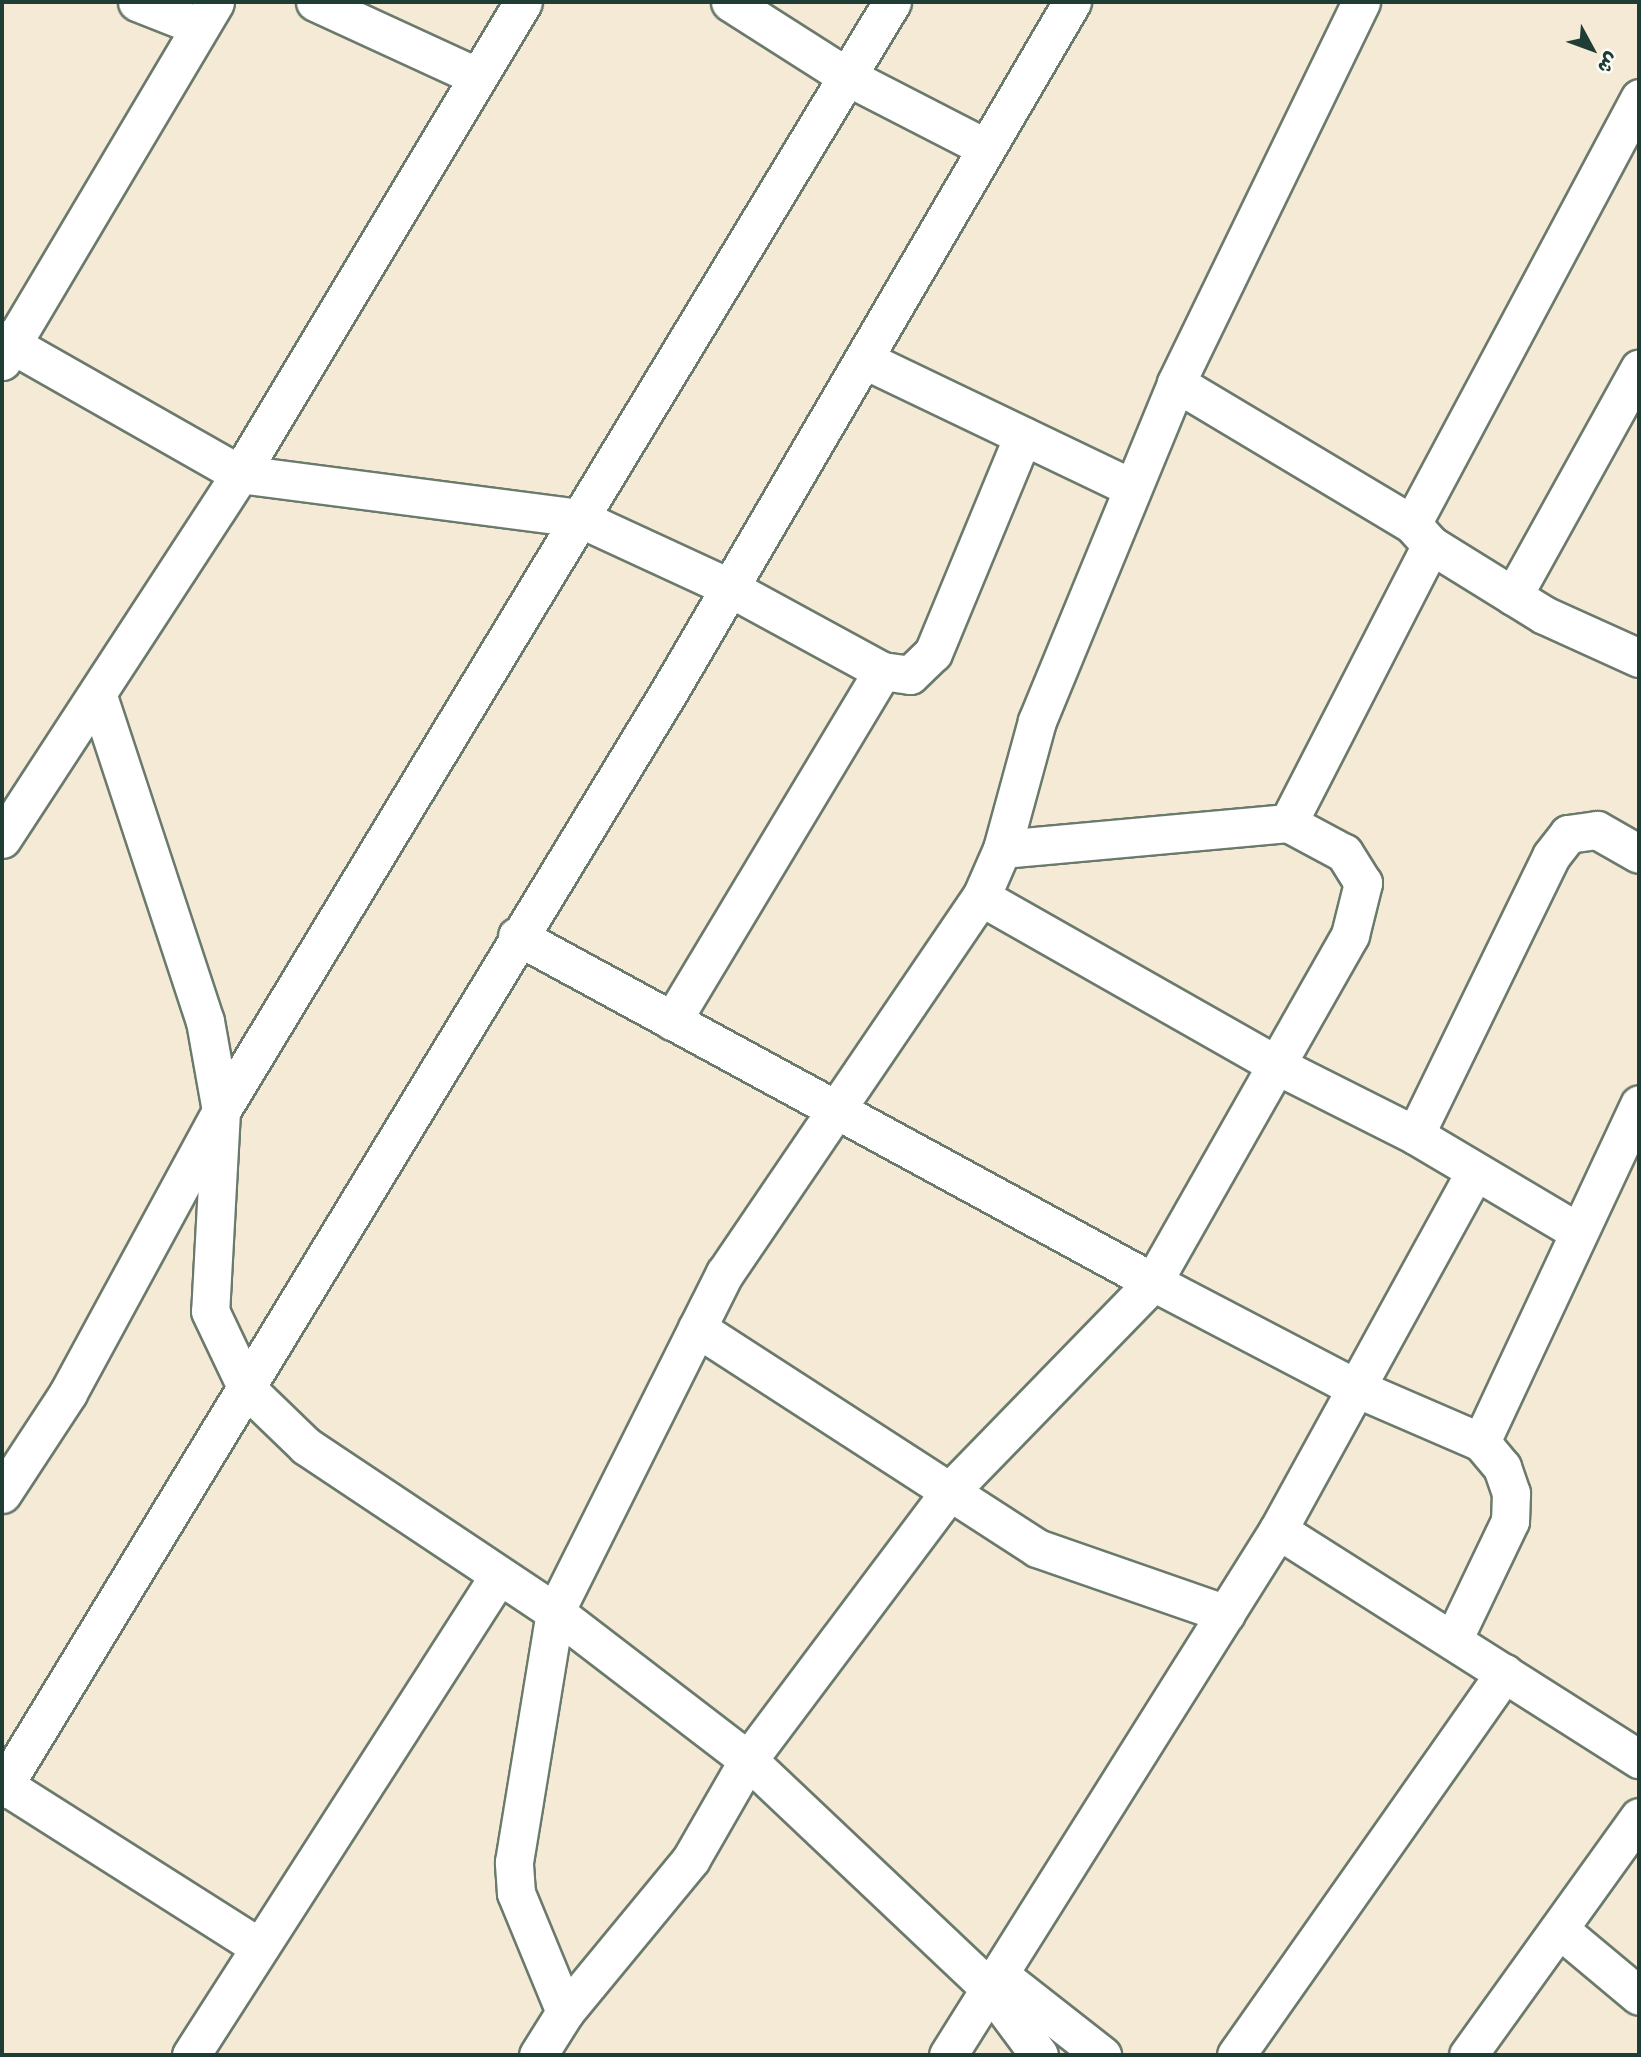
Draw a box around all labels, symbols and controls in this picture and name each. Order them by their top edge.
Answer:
north arrow [1557,14,1627,84]
text: ش [1592,47,1625,79]

